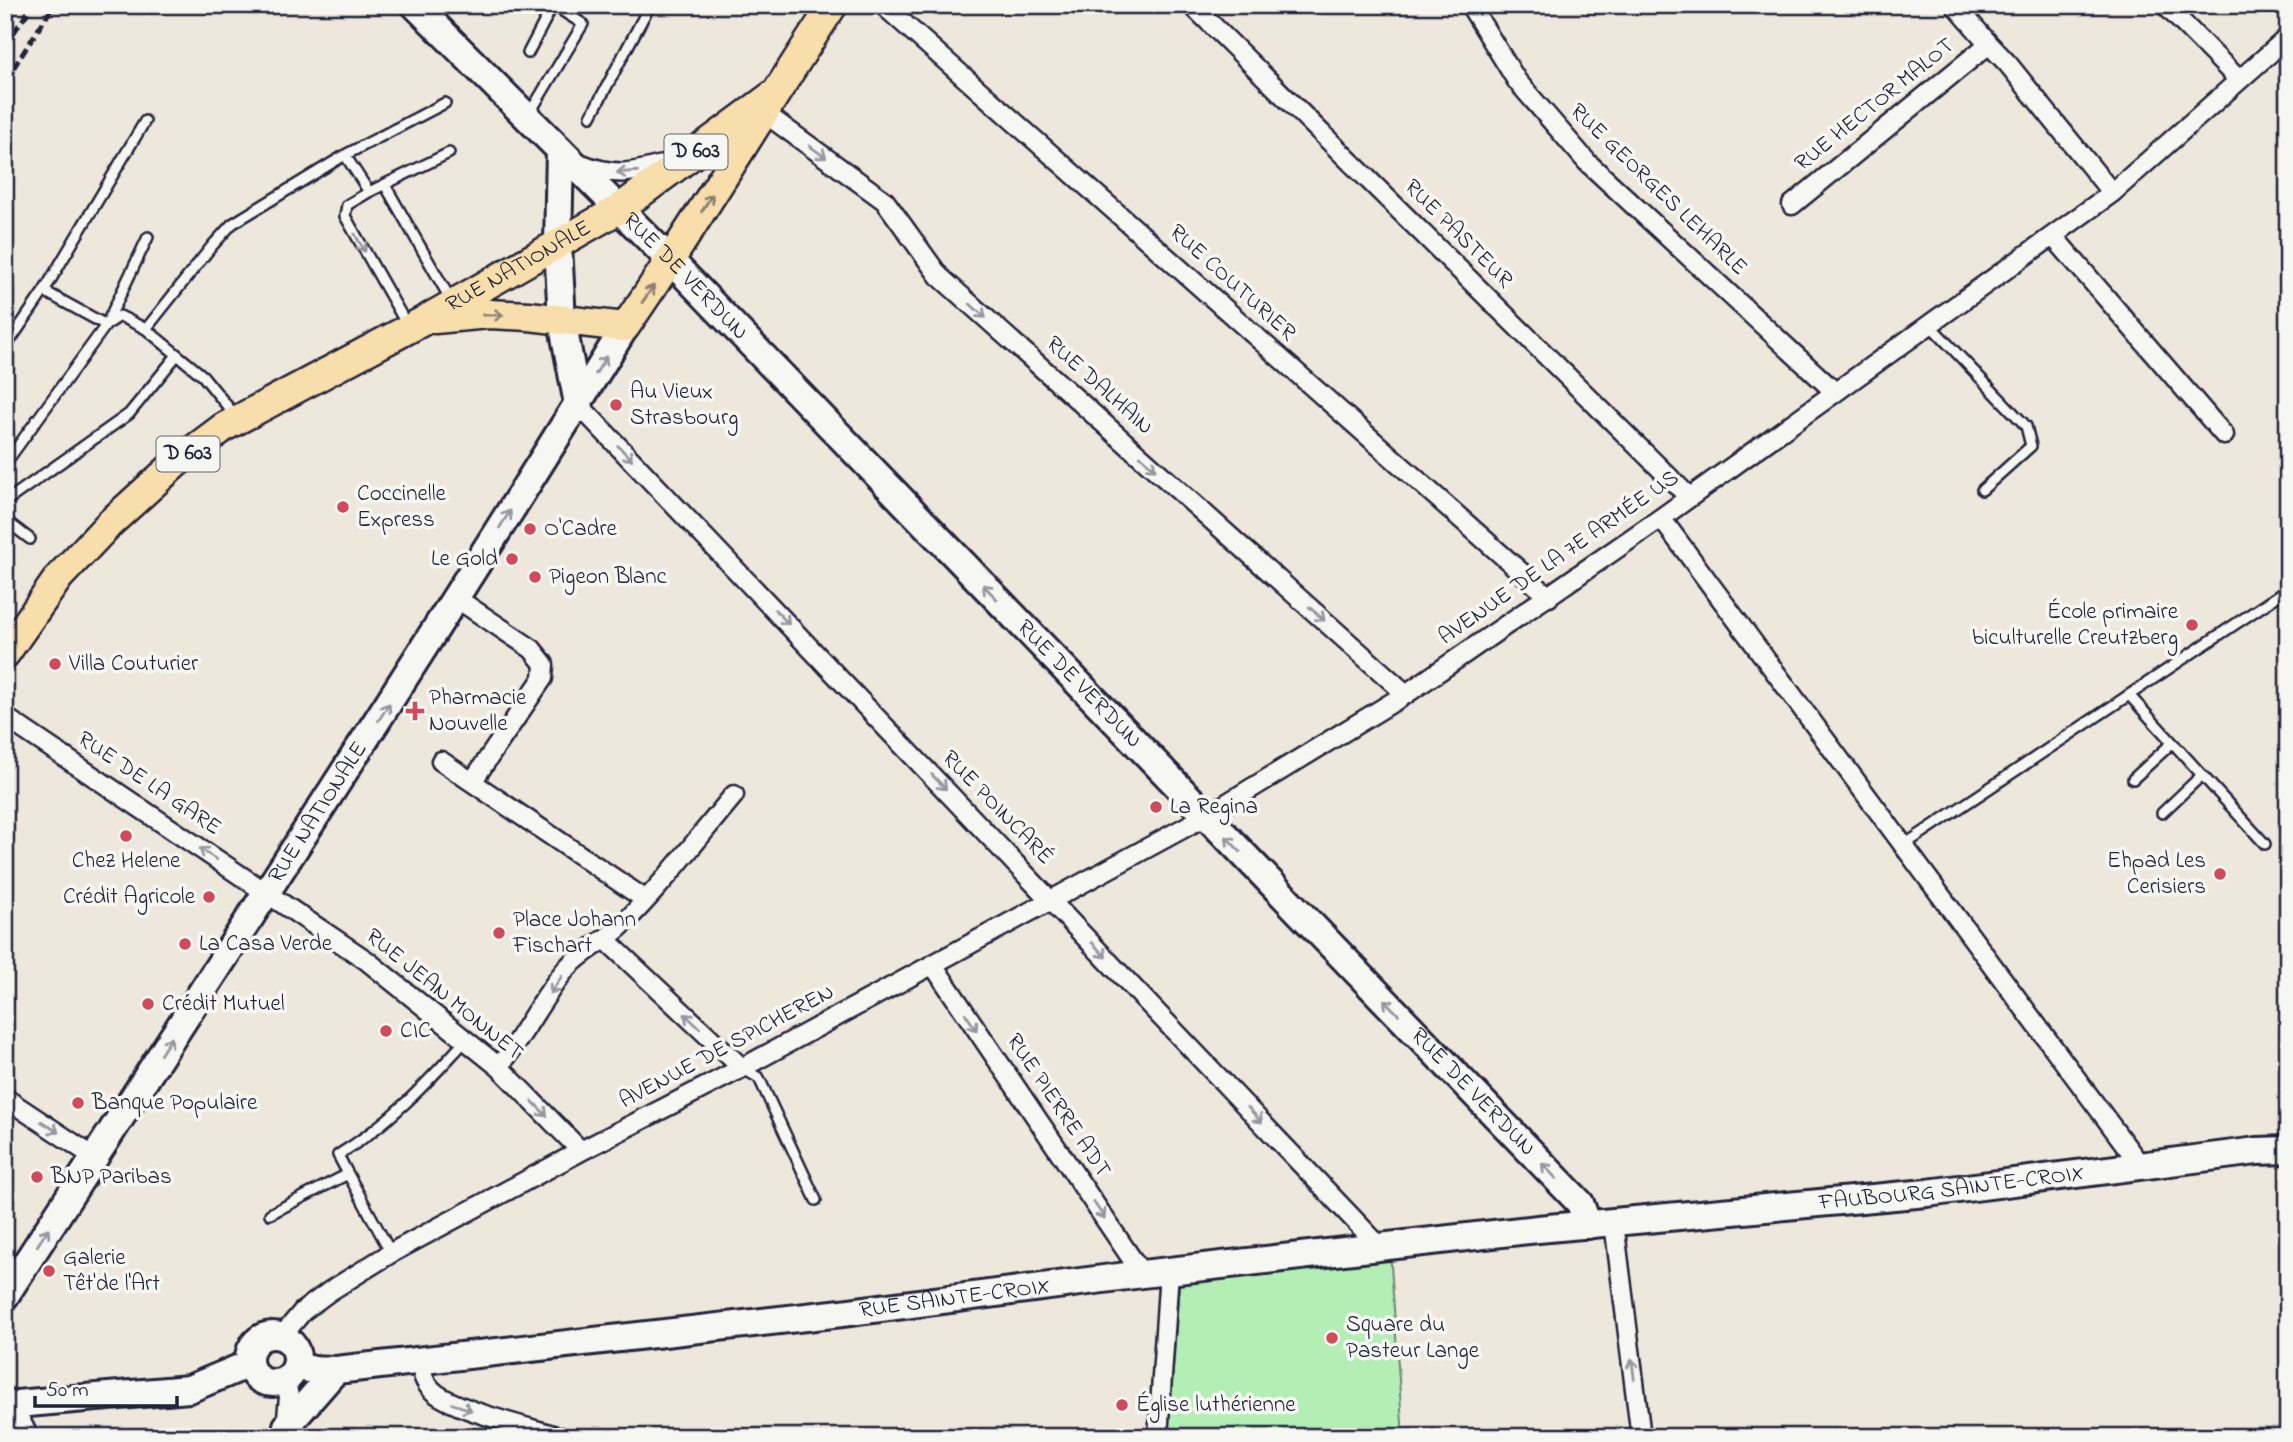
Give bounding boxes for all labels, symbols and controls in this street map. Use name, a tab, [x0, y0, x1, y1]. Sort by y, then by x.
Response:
street label: RUE HECTOR MALOT	[1788, 30, 1962, 180]
street label: RUE GEORGES LEHARLE	[1562, 96, 1754, 284]
road number: D 603	[664, 134, 728, 170]
one-way arrow	[808, 145, 827, 159]
one-way arrow	[616, 166, 639, 179]
street label: RUE PASTEUR	[1396, 172, 1520, 296]
one-way arrow	[700, 194, 714, 214]
street label: RUE DE VERDUN	[615, 205, 756, 348]
street label: RUE NATIONALE	[440, 212, 597, 321]
street label: RUE COUTURIER	[1161, 217, 1303, 349]
one-way arrow	[354, 232, 367, 253]
one-way arrow	[641, 285, 655, 304]
one-way arrow	[969, 302, 986, 319]
one-way arrow	[482, 308, 505, 322]
street label: RUE DALHAIN	[1038, 329, 1160, 443]
one-way arrow	[595, 356, 609, 376]
place label: Au Vieux Strasbourg	[630, 376, 738, 436]
marker: Au Vieux Strasbourg	[608, 397, 624, 413]
road number: D 603	[156, 436, 220, 472]
one-way arrow	[616, 444, 633, 461]
one-way arrow	[1139, 454, 1156, 471]
street label: AVENUE DE LA 7E ARMÉE US	[1432, 462, 1686, 654]
place label: Coccinelle Express	[357, 478, 447, 537]
marker: Coccinelle Express	[335, 499, 351, 515]
one-way arrow	[497, 510, 512, 529]
place label: O'Cadre	[544, 513, 618, 546]
marker: O'Cadre	[522, 521, 538, 537]
place label: Le Gold	[431, 543, 498, 576]
marker: Le Gold	[504, 551, 520, 567]
place label: Pigeon Blanc	[549, 561, 668, 595]
marker: Pigeon Blanc	[527, 569, 543, 585]
one-way arrow	[981, 584, 998, 601]
place label: École primaire biculturelle Creutzberg	[1972, 596, 2179, 656]
one-way arrow	[1308, 606, 1325, 623]
one-way arrow	[773, 609, 790, 626]
street label: RUE DE VERDUN	[1009, 612, 1149, 756]
marker: École primaire biculturelle Creutzberg	[2184, 617, 2200, 633]
place label: Villa Couturier	[68, 648, 199, 681]
marker: Villa Couturier	[47, 656, 63, 672]
place label: Pharmacie Nouvelle	[429, 682, 527, 741]
one-way arrow	[377, 703, 392, 722]
marker: Pharmacie Nouvelle	[407, 703, 423, 719]
street label: RUE DE LA GARE	[70, 724, 228, 844]
street label: RUE NATIONALE	[260, 735, 376, 890]
street label: RUE POINCARÉ	[934, 743, 1060, 873]
one-way arrow	[930, 773, 947, 790]
place label: La Regina	[1170, 791, 1258, 825]
marker: La Regina	[1148, 799, 1164, 815]
marker: Chez Helene	[118, 828, 134, 844]
one-way arrow	[1225, 835, 1242, 852]
place label: Chez Helene	[72, 845, 181, 878]
place label: Ehpad Les Cerisiers	[2107, 845, 2206, 904]
one-way arrow	[199, 847, 218, 861]
marker: Ehpad Les Cerisiers	[2212, 866, 2228, 882]
place label: Crédit Agricole	[63, 881, 196, 915]
marker: Crédit Agricole	[201, 889, 217, 905]
place label: Place Johann Fischart	[512, 904, 636, 963]
street label: RUE JEAN MONNET	[358, 921, 530, 1069]
marker: Place Johann Fischart	[491, 925, 507, 941]
place label: La Casa Verde	[199, 928, 333, 961]
marker: La Casa Verde	[177, 936, 193, 952]
one-way arrow	[1090, 941, 1107, 958]
one-way arrow	[549, 975, 563, 994]
street label: AVENUE DE SPICHEREN	[614, 976, 840, 1118]
place label: Crédit Mutuel	[162, 988, 285, 1021]
marker: Crédit Mutuel	[140, 996, 156, 1012]
one-way arrow	[1383, 999, 1400, 1016]
one-way arrow	[964, 1012, 978, 1031]
one-way arrow	[684, 1013, 702, 1030]
place label: CIC	[400, 1015, 431, 1048]
street label: RUE DE VERDUN	[1403, 1020, 1543, 1164]
marker: CIC	[378, 1023, 394, 1039]
street label: RUE PIERRE ADT	[997, 1027, 1119, 1185]
one-way arrow	[159, 1036, 173, 1056]
place label: Banque Populaire	[91, 1087, 258, 1120]
marker: Banque Populaire	[70, 1095, 86, 1111]
one-way arrow	[531, 1100, 548, 1117]
one-way arrow	[1246, 1106, 1263, 1123]
one-way arrow	[40, 1120, 59, 1134]
street label: FAUBOURG SAINTE-CROIX	[1816, 1157, 2086, 1220]
place label: BNP Paribas	[50, 1161, 172, 1194]
one-way arrow	[1541, 1163, 1558, 1180]
marker: BNP Paribas	[29, 1169, 45, 1185]
one-way arrow	[1092, 1200, 1106, 1219]
one-way arrow	[35, 1228, 50, 1247]
place label: Galerie Têt'de l'Art	[63, 1242, 160, 1301]
marker: Galerie Têt'de l'Art	[41, 1263, 57, 1279]
street label: RUE SAINTE-CROIX	[857, 1270, 1052, 1327]
place label: Square du Pasteur Lange	[1346, 1309, 1480, 1369]
marker: Square du Pasteur Lange	[1324, 1330, 1340, 1346]
one-way arrow	[1626, 1358, 1639, 1381]
scale bar	[35, 1365, 177, 1409]
text: 50 m	[46, 1376, 89, 1406]
place label: Église luthérienne	[1136, 1389, 1296, 1423]
marker: Église luthérienne	[1114, 1397, 1130, 1413]
one-way arrow	[451, 1401, 473, 1414]

